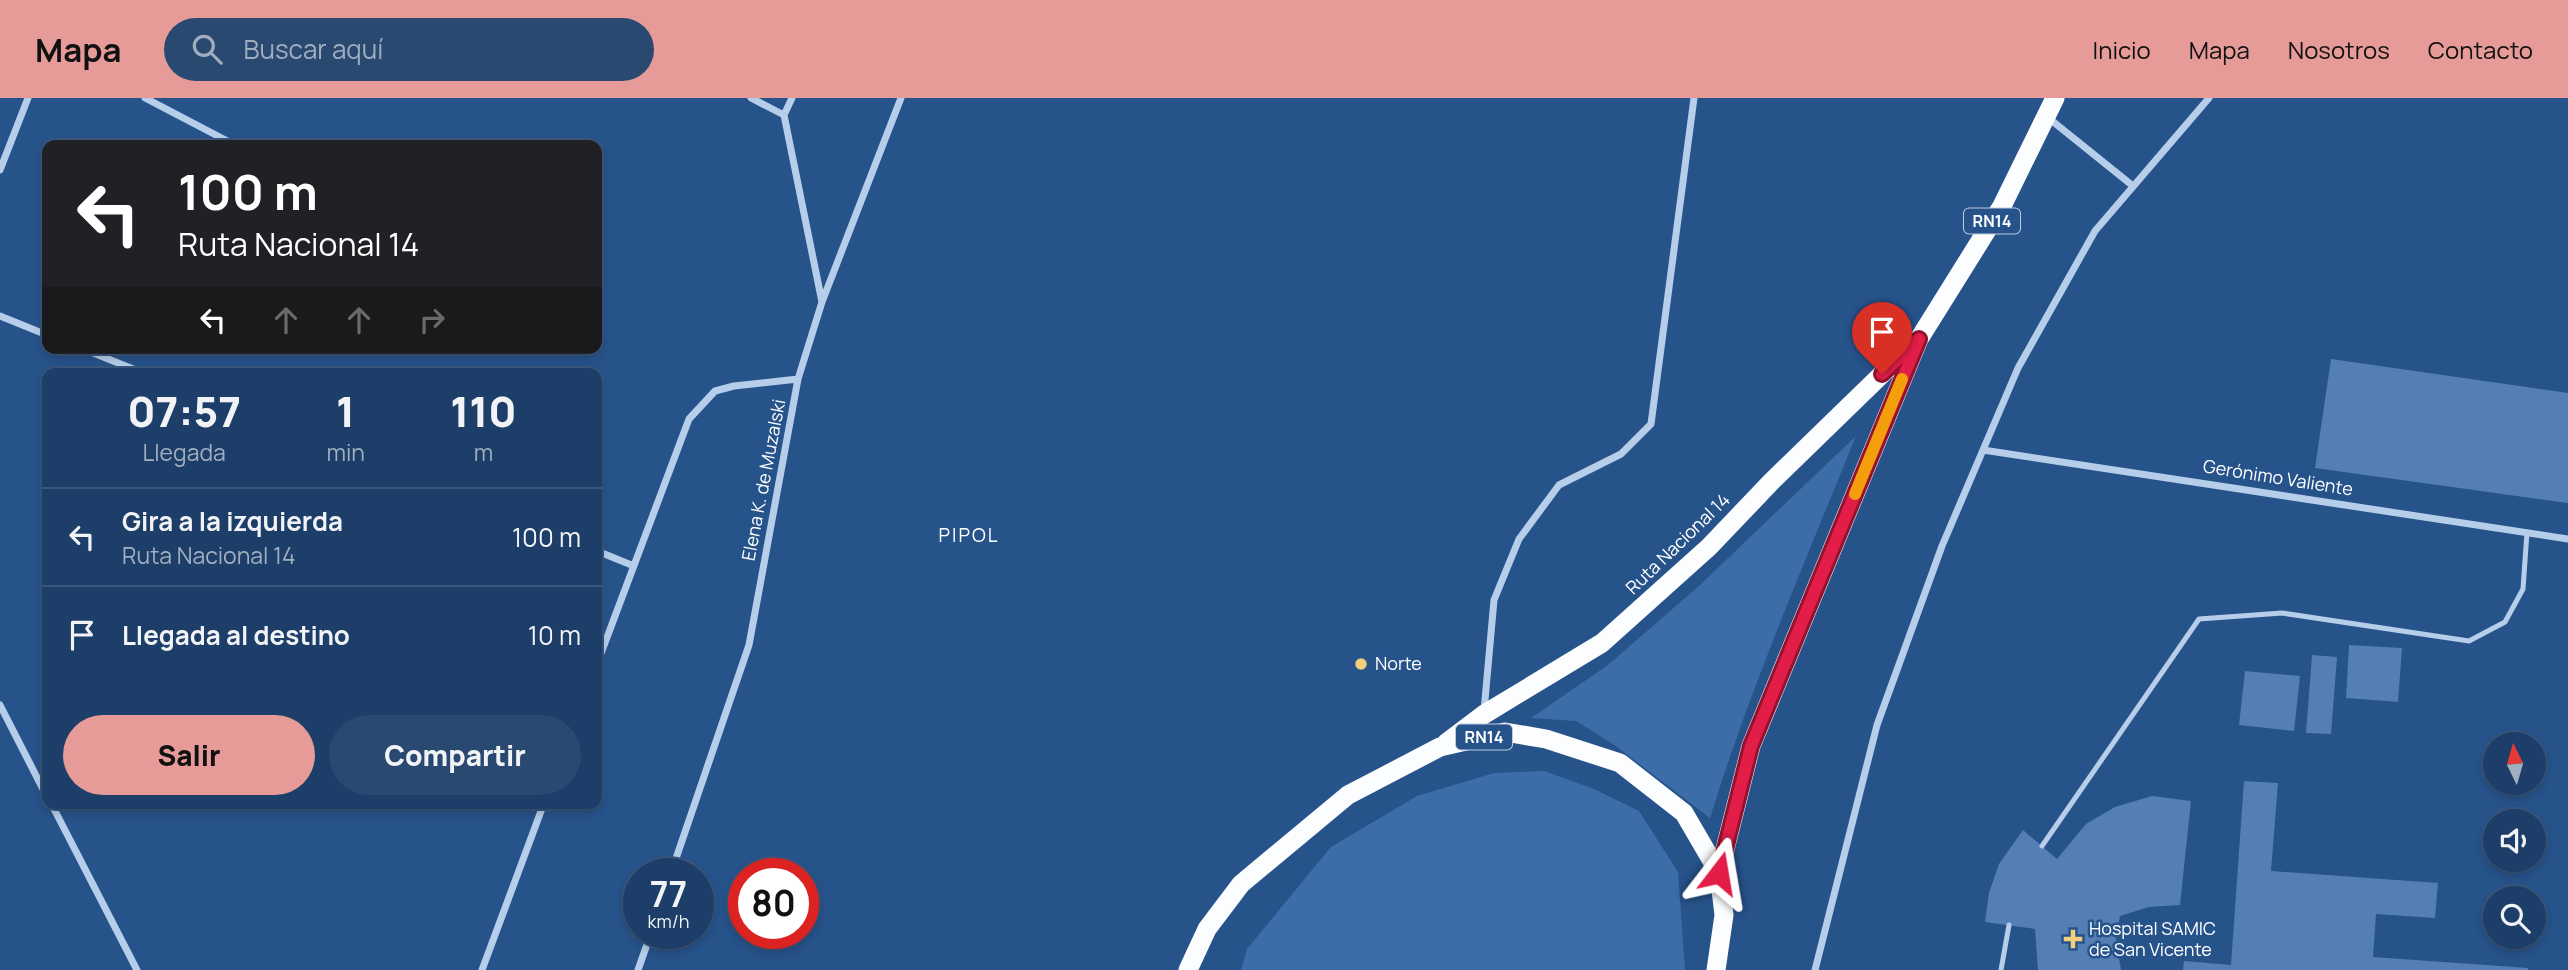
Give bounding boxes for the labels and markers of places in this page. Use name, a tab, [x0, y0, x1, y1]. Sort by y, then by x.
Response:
pin	[1852, 302, 1912, 374]
place label: Norte	[1375, 651, 1422, 675]
marker: Norte	[1353, 656, 1369, 672]
place label: Hospital SAMIC de San Vicente	[2089, 916, 2216, 961]
marker: Hospital SAMIC de San Vicente	[2063, 929, 2083, 949]

